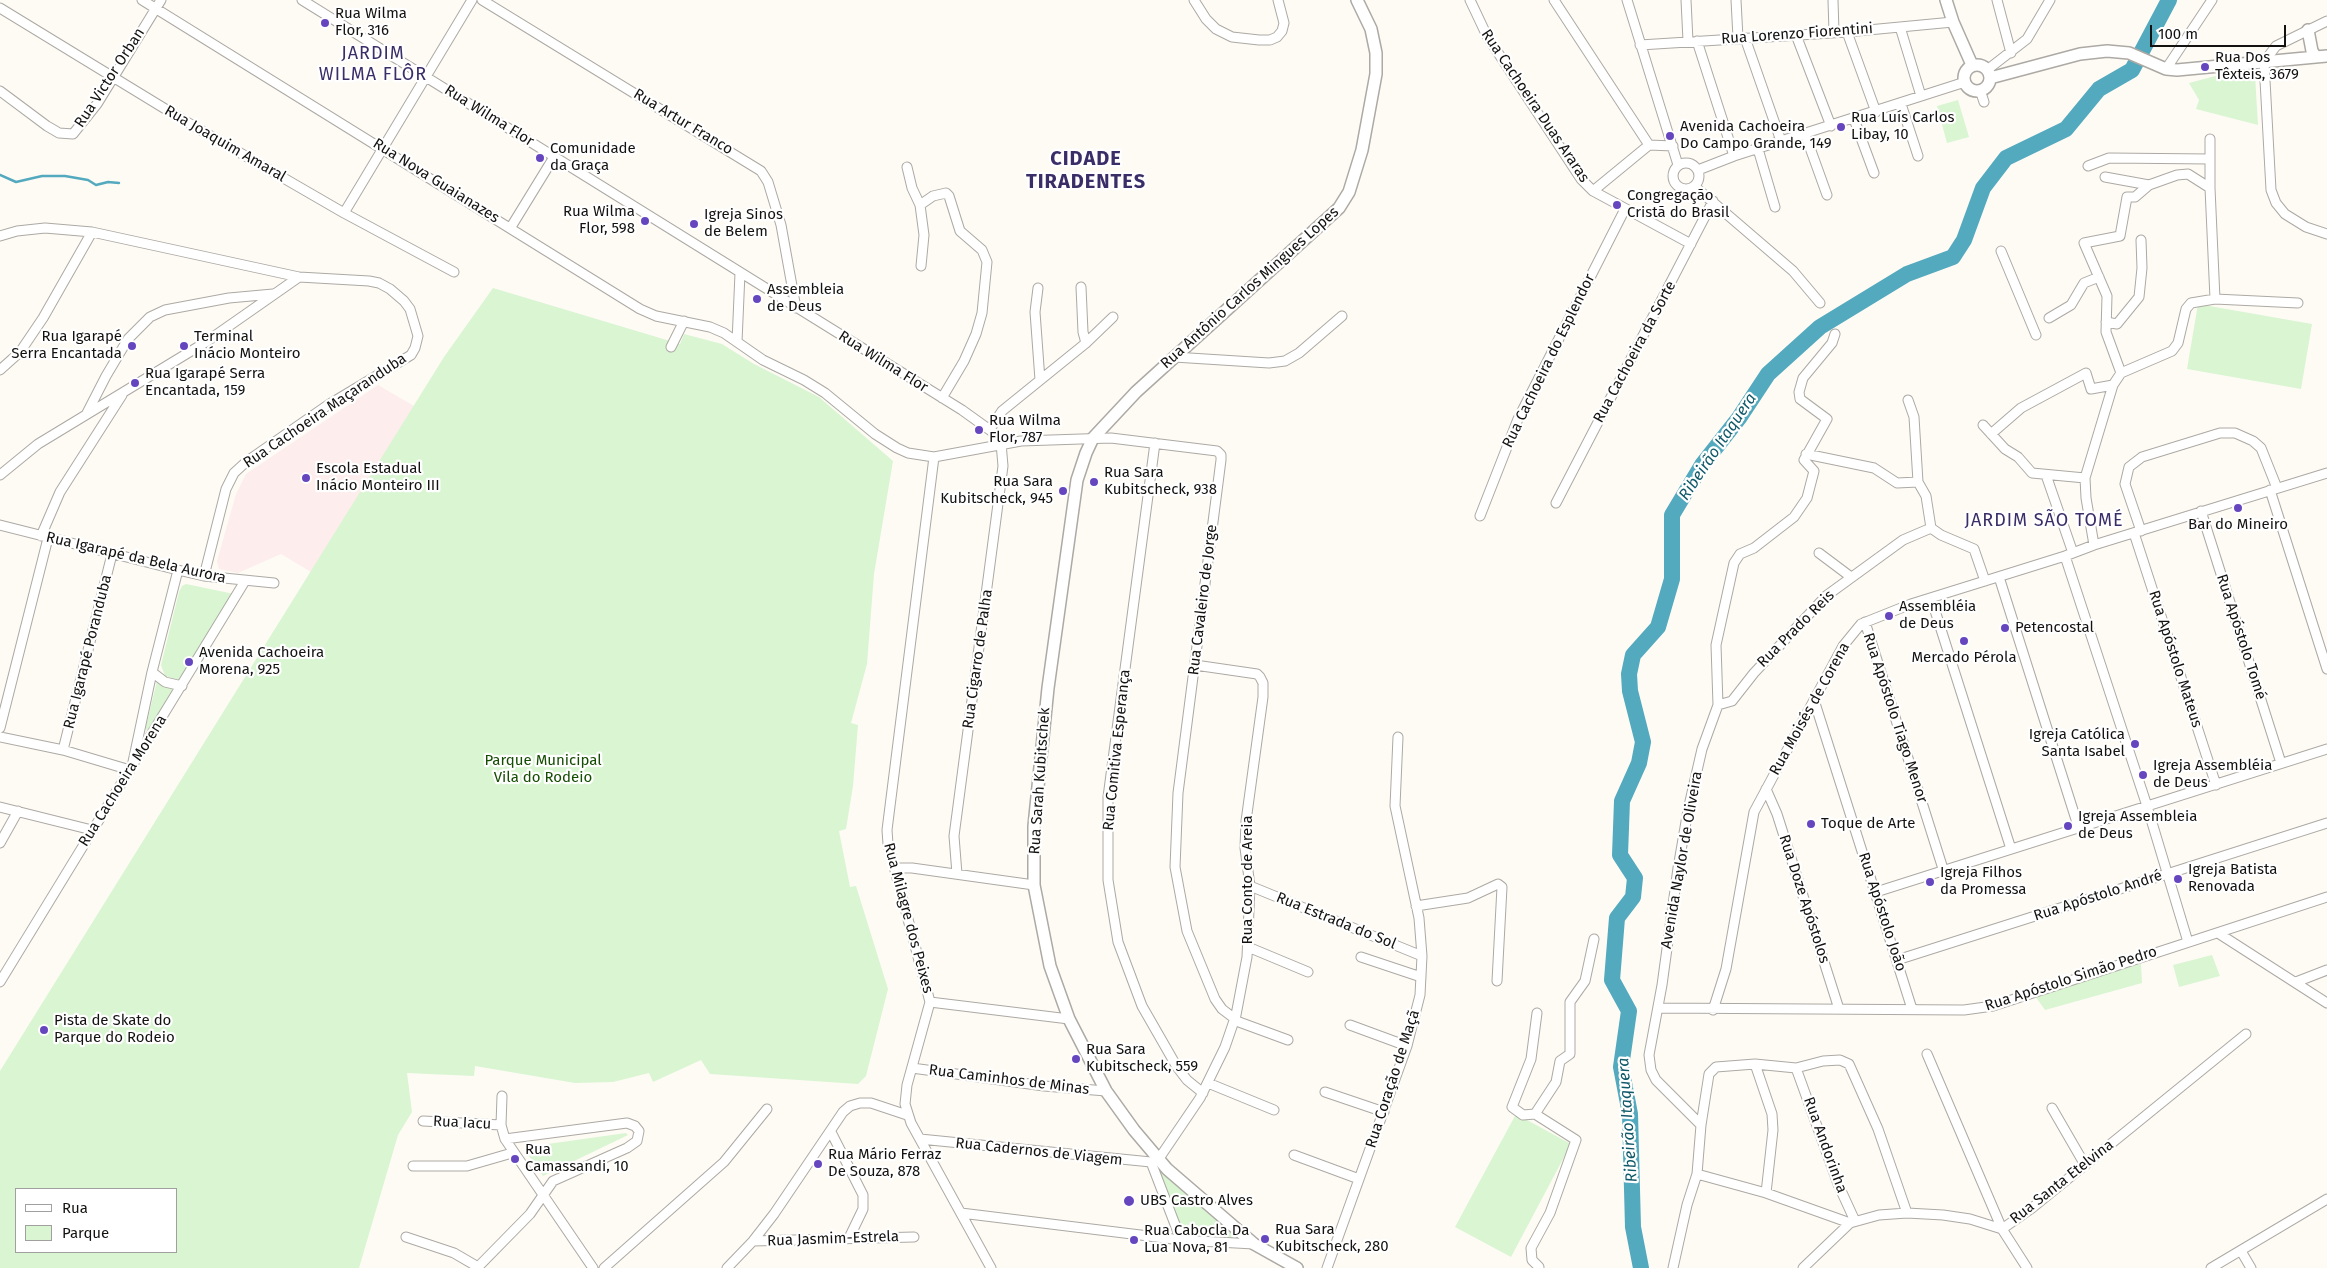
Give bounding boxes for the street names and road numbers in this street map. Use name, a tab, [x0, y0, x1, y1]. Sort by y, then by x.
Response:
street label: Rua Lorenzo Fiorentini	[1721, 20, 1873, 48]
street label: Rua Victor Orban	[71, 25, 149, 131]
street label: Rua Cachoeira Duas Araras	[1477, 26, 1593, 186]
street label: Rua Wilma Flor	[441, 81, 537, 151]
street label: Rua Artur Franco	[630, 85, 736, 159]
street label: Rua Joaquim Amaral	[161, 102, 289, 186]
street label: Rua Nova Guaianazes	[370, 135, 502, 227]
street label: Rua Antônio Carlos Mingues Lopes	[1157, 203, 1343, 373]
street label: Rua Cachoeira do Esplendor	[1499, 271, 1599, 451]
street label: Rua Cachoeira da Sorte	[1590, 278, 1680, 426]
street label: Rua Wilma Flor	[835, 327, 931, 397]
street label: Rua Cachoeira Maçaranduba	[240, 350, 410, 472]
street label: Rua Cavaleiro de Jorge	[1185, 524, 1221, 676]
street label: Rua Igarapé da Bela Aurora	[44, 529, 228, 587]
street label: Rua Apóstolo Tomé	[2212, 572, 2270, 702]
street label: Rua Igarapé Poranduba	[60, 573, 116, 731]
street label: Rua Prado Reis	[1754, 587, 1838, 671]
street label: Rua Cigarro de Palha	[959, 588, 997, 730]
street label: Rua Apóstolo Mateus	[2144, 588, 2206, 730]
street label: Rua Apóstolo Tiago Menor	[1859, 631, 1931, 805]
street label: Rua Moisés de Corena	[1766, 639, 1854, 779]
street label: Rua Comitiva Esperança	[1100, 668, 1134, 832]
street label: Rua Sarah Kubitschek	[1026, 707, 1054, 855]
street label: Rua Cachoeira Morena	[75, 712, 171, 850]
street label: Avenida Naylor de Oliveira	[1658, 770, 1706, 950]
street label: Rua Conto de Areia	[1239, 815, 1257, 945]
street label: Rua Doze Apóstolos	[1775, 832, 1833, 966]
street label: Rua Milagre dos Peixes	[879, 841, 937, 995]
street label: Rua Apóstolo João	[1854, 850, 1910, 974]
street label: Rua Apóstolo André	[2031, 867, 2165, 925]
street label: Rua Estrada do Sol	[1273, 889, 1399, 953]
street label: Rua Apóstolo Simão Pedro	[1983, 943, 2159, 1015]
street label: Rua Coração de Maçã	[1362, 1008, 1424, 1150]
street label: Rua Caminhos de Minas	[928, 1061, 1090, 1099]
street label: Rua Andorinha	[1799, 1095, 1851, 1195]
street label: Rua Iacu	[432, 1112, 492, 1134]
street label: Rua Cadernos de Viagem	[954, 1134, 1124, 1170]
street label: Rua Santa Etelvina	[2007, 1136, 2117, 1228]
street label: Rua Jasmim-Estrela	[767, 1228, 899, 1250]

